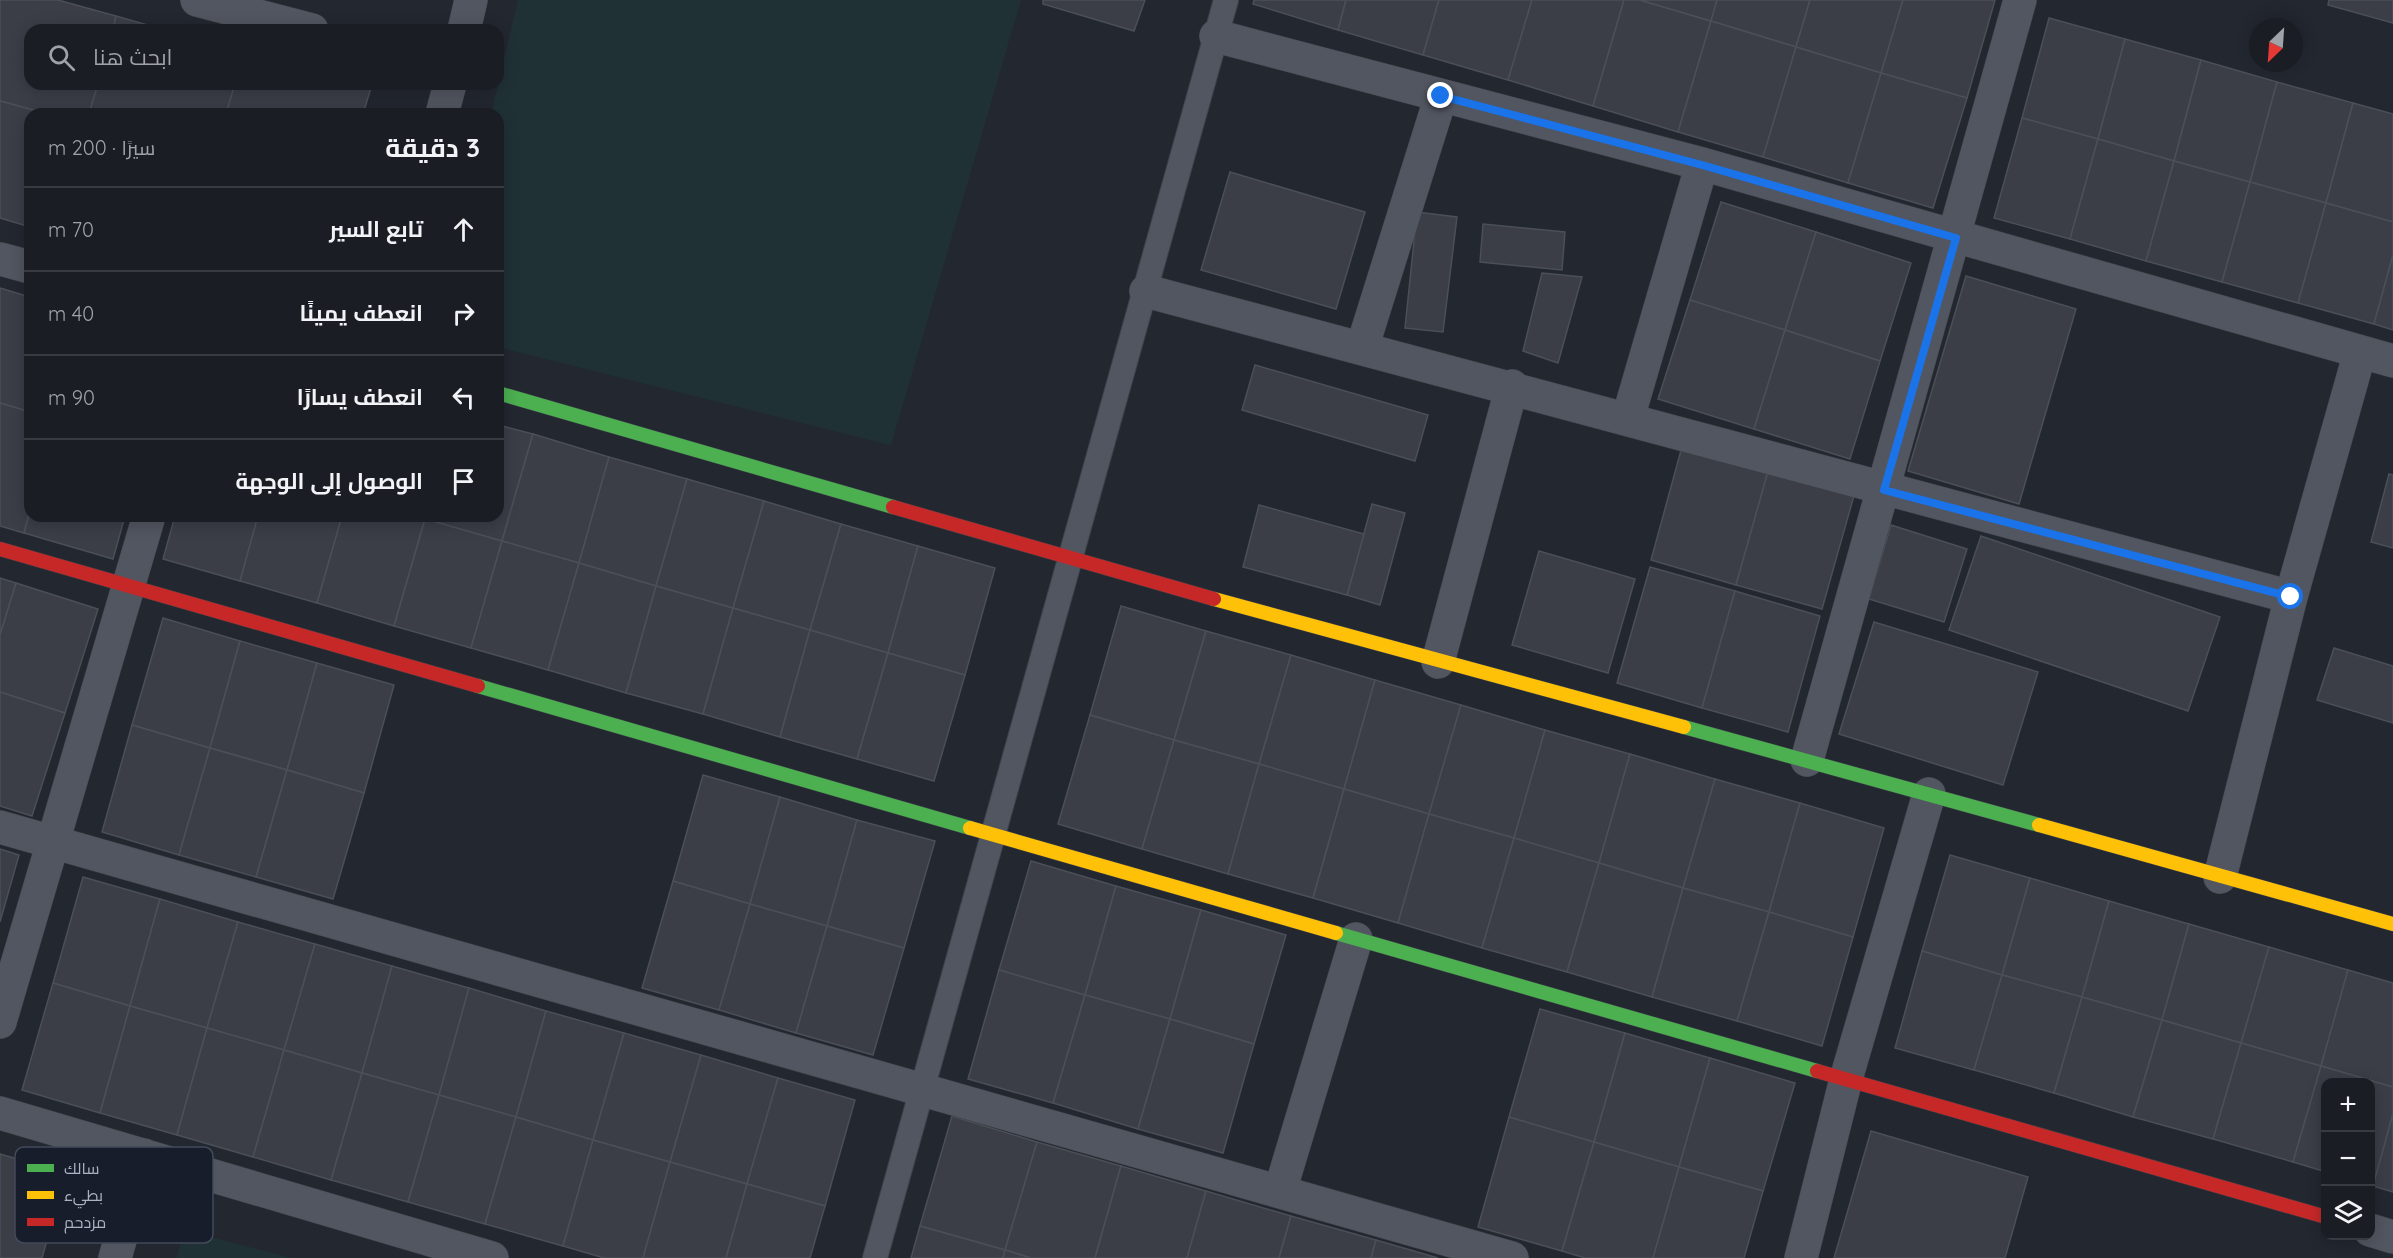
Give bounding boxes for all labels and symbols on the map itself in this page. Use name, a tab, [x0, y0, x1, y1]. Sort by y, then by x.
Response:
north arrow	[2249, 18, 2303, 72]
route end	[1427, 82, 1453, 108]
route start	[2277, 583, 2303, 609]
legend	[15, 1147, 213, 1243]
text: سالك	[64, 1158, 99, 1178]
text: بطيء	[64, 1185, 103, 1209]
text: مزدحم	[64, 1212, 106, 1234]

